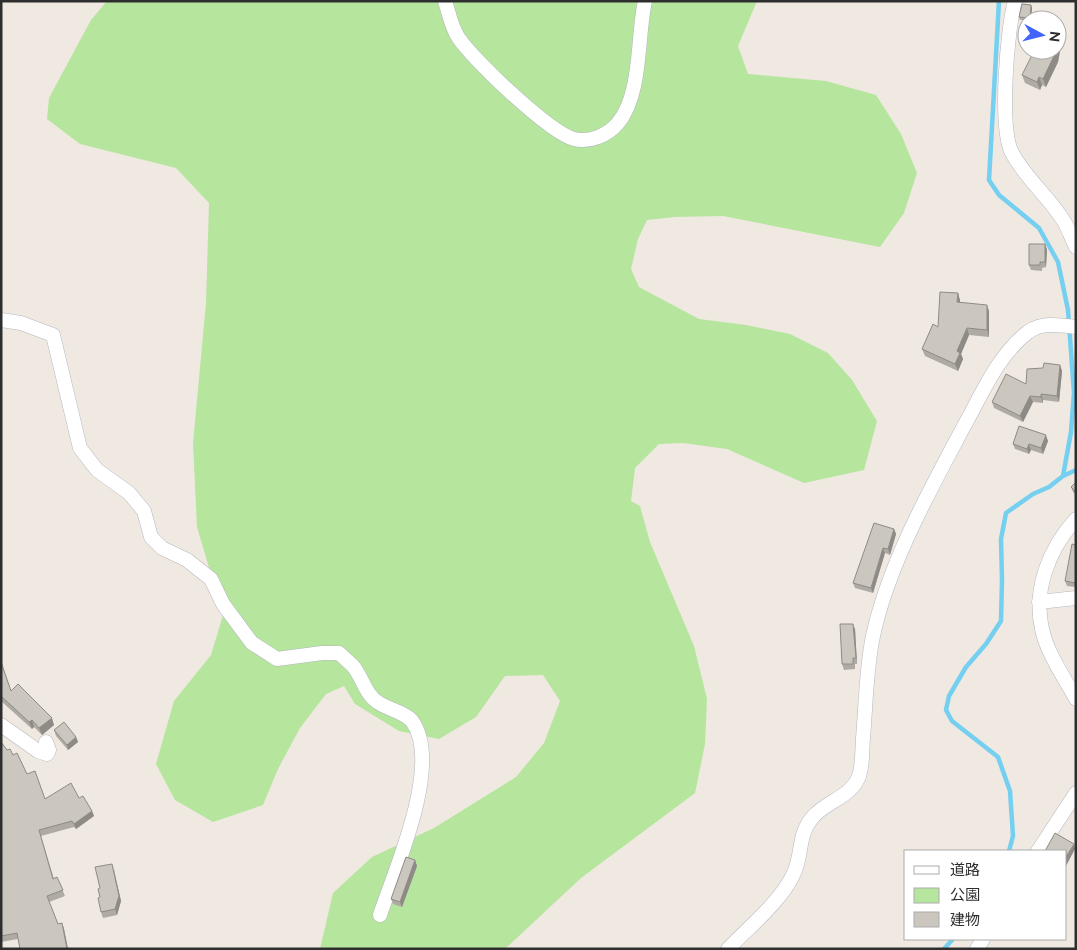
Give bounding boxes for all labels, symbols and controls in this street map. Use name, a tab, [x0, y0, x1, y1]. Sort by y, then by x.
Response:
north arrow	[1017, 10, 1067, 60]
text: N	[1046, 30, 1063, 43]
legend	[904, 850, 1067, 940]
text: 道路	[950, 861, 980, 879]
text: 公園	[950, 886, 980, 904]
text: 建物	[950, 911, 980, 929]

